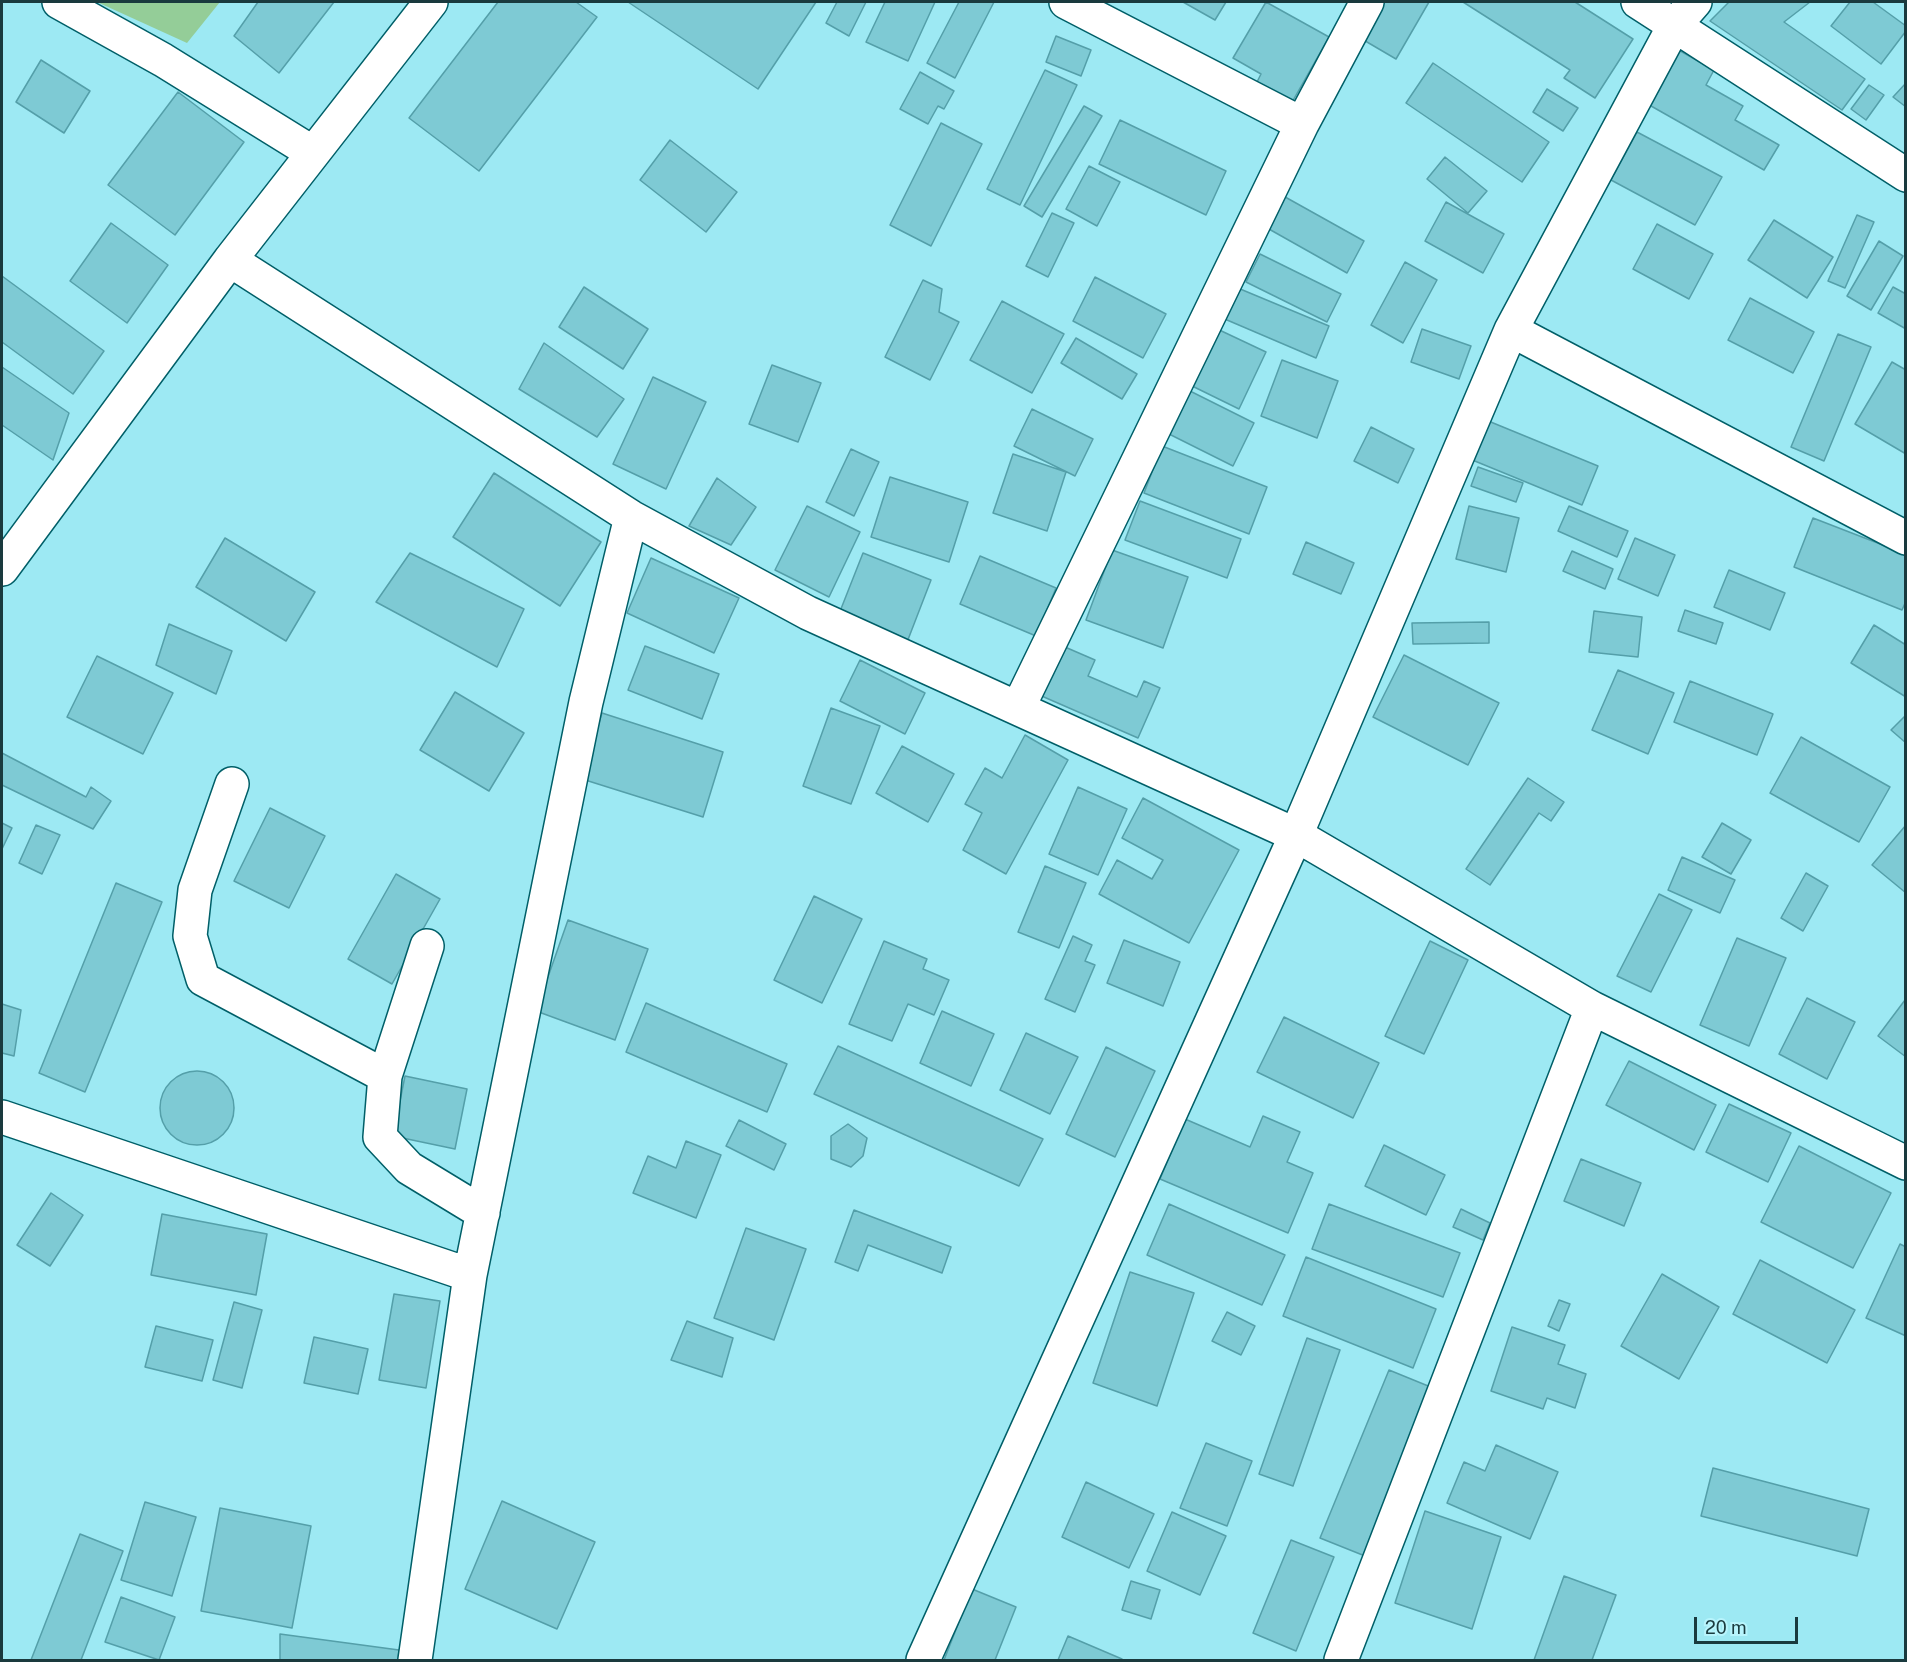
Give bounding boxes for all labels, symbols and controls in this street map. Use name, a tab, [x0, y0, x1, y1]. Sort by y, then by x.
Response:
scale bar	[1697, 1605, 1800, 1643]
text: 20 m	[1705, 1617, 1747, 1638]

